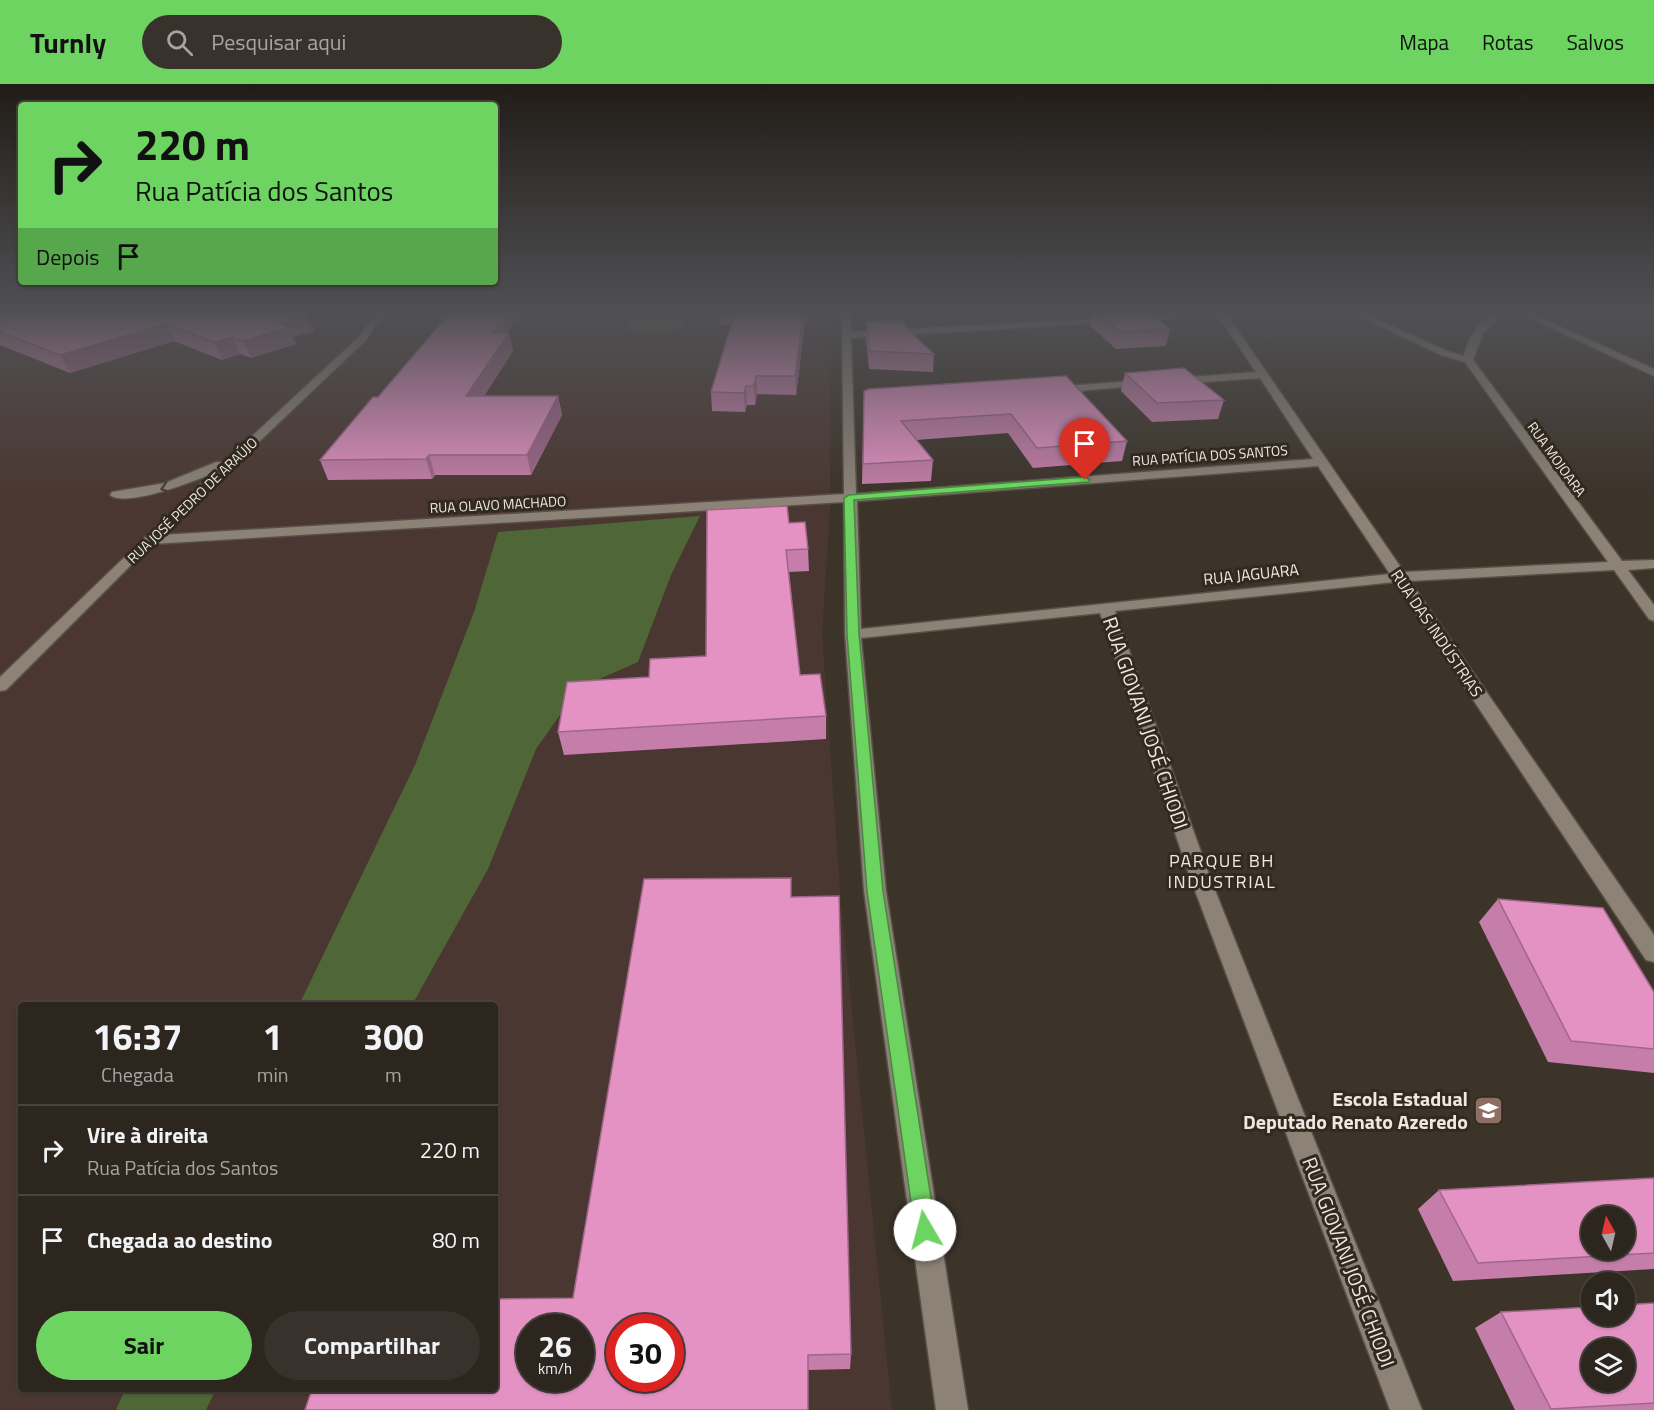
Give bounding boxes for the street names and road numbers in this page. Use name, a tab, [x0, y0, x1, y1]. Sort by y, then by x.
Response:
street label: RUA MOJOARA	[1523, 417, 1592, 501]
street label: RUA JOSÉ PEDRO DE ARAÚJO	[122, 432, 262, 568]
street label: RUA PATÍCIA DOS SANTOS	[1131, 439, 1289, 471]
street label: RUA OLAVO MACHADO	[429, 490, 567, 518]
street label: RUA JAGUARA	[1202, 557, 1300, 591]
street label: RUA DAS INDÚSTRIAS	[1385, 564, 1489, 702]
street label: RUA GIOVANI JOSÉ CHIODI	[1095, 613, 1197, 833]
street label: RUA GIOVANI JOSÉ CHIODI	[1295, 1152, 1403, 1372]

